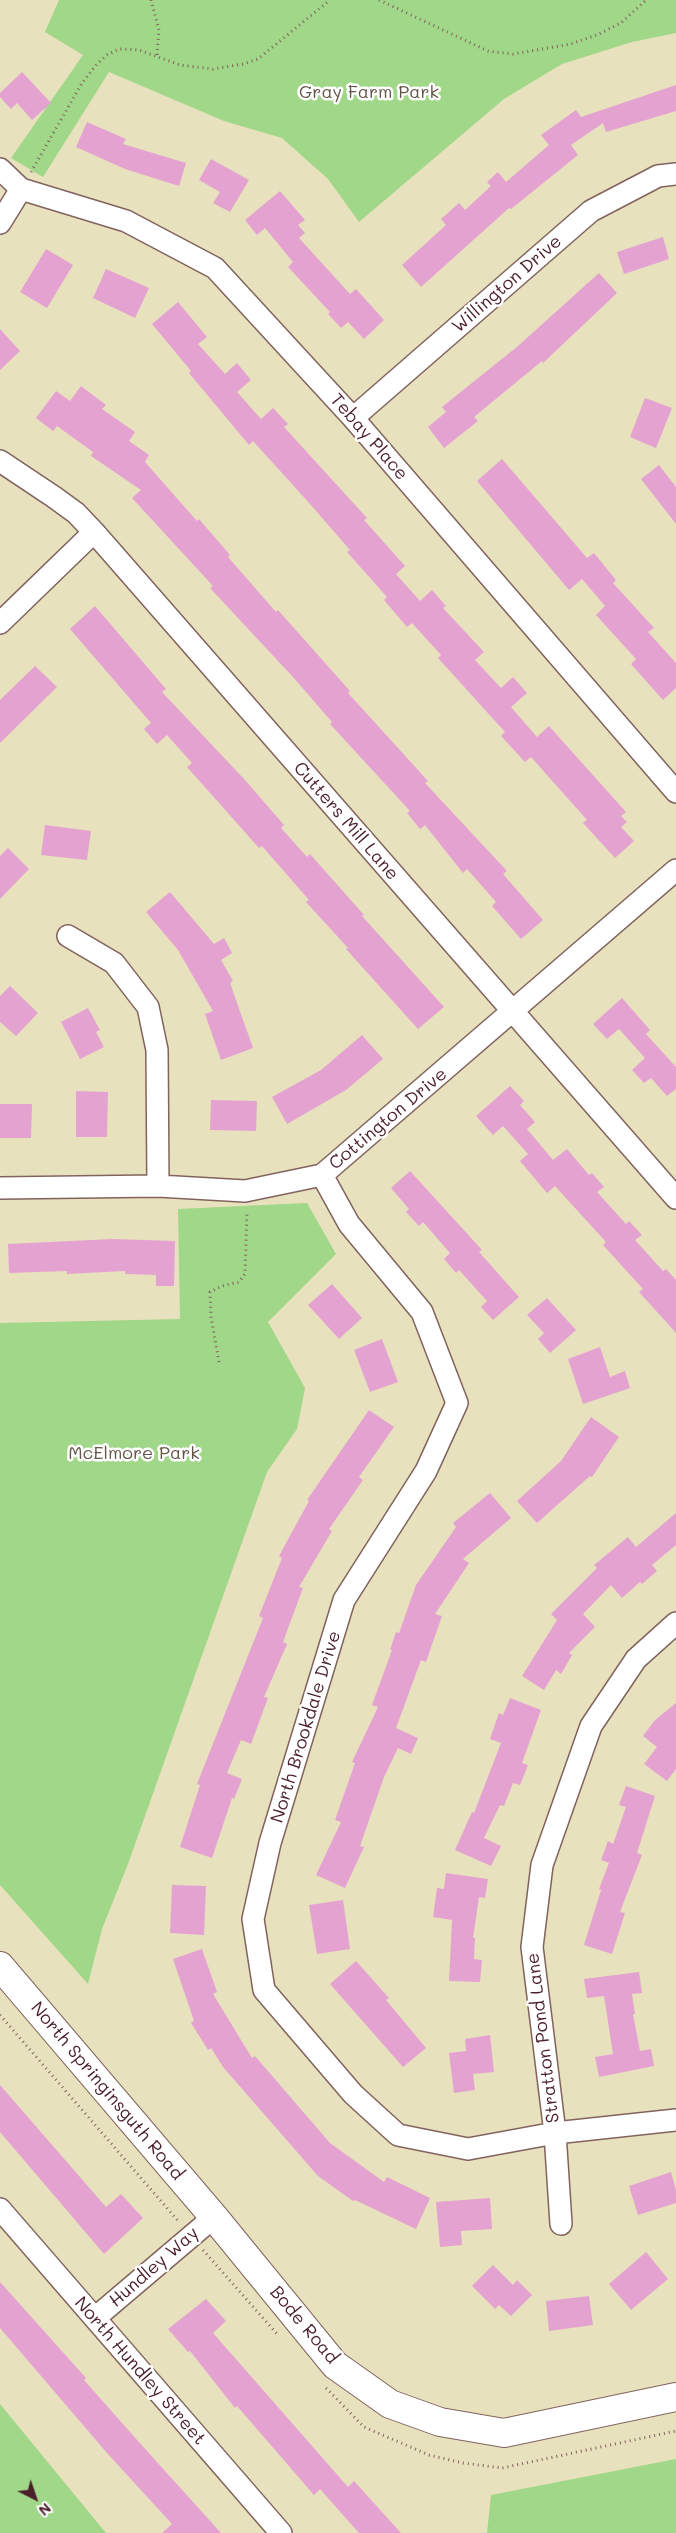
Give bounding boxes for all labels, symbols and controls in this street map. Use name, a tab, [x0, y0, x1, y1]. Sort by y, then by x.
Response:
park label: Gray Farm Park	[299, 81, 439, 103]
street label: Willington Drive	[448, 231, 566, 337]
street label: Tebay Place	[326, 389, 412, 485]
street label: Cutters Mill Lane	[289, 757, 403, 885]
street label: Cottington Drive	[325, 1063, 451, 1175]
park label: McElmore Park	[68, 1442, 200, 1464]
street label: North Brookdale Drive	[266, 1628, 346, 1826]
street label: Stratton Pond Lane	[522, 1952, 564, 2124]
street label: North Springinsguth Road	[26, 1997, 188, 2185]
street label: Hundley Way	[105, 2222, 203, 2312]
street label: Bode Road	[265, 2282, 343, 2368]
street label: North Hundley Street	[70, 2293, 210, 2449]
north arrow	[10, 2473, 60, 2523]
text: N	[35, 2499, 55, 2520]

